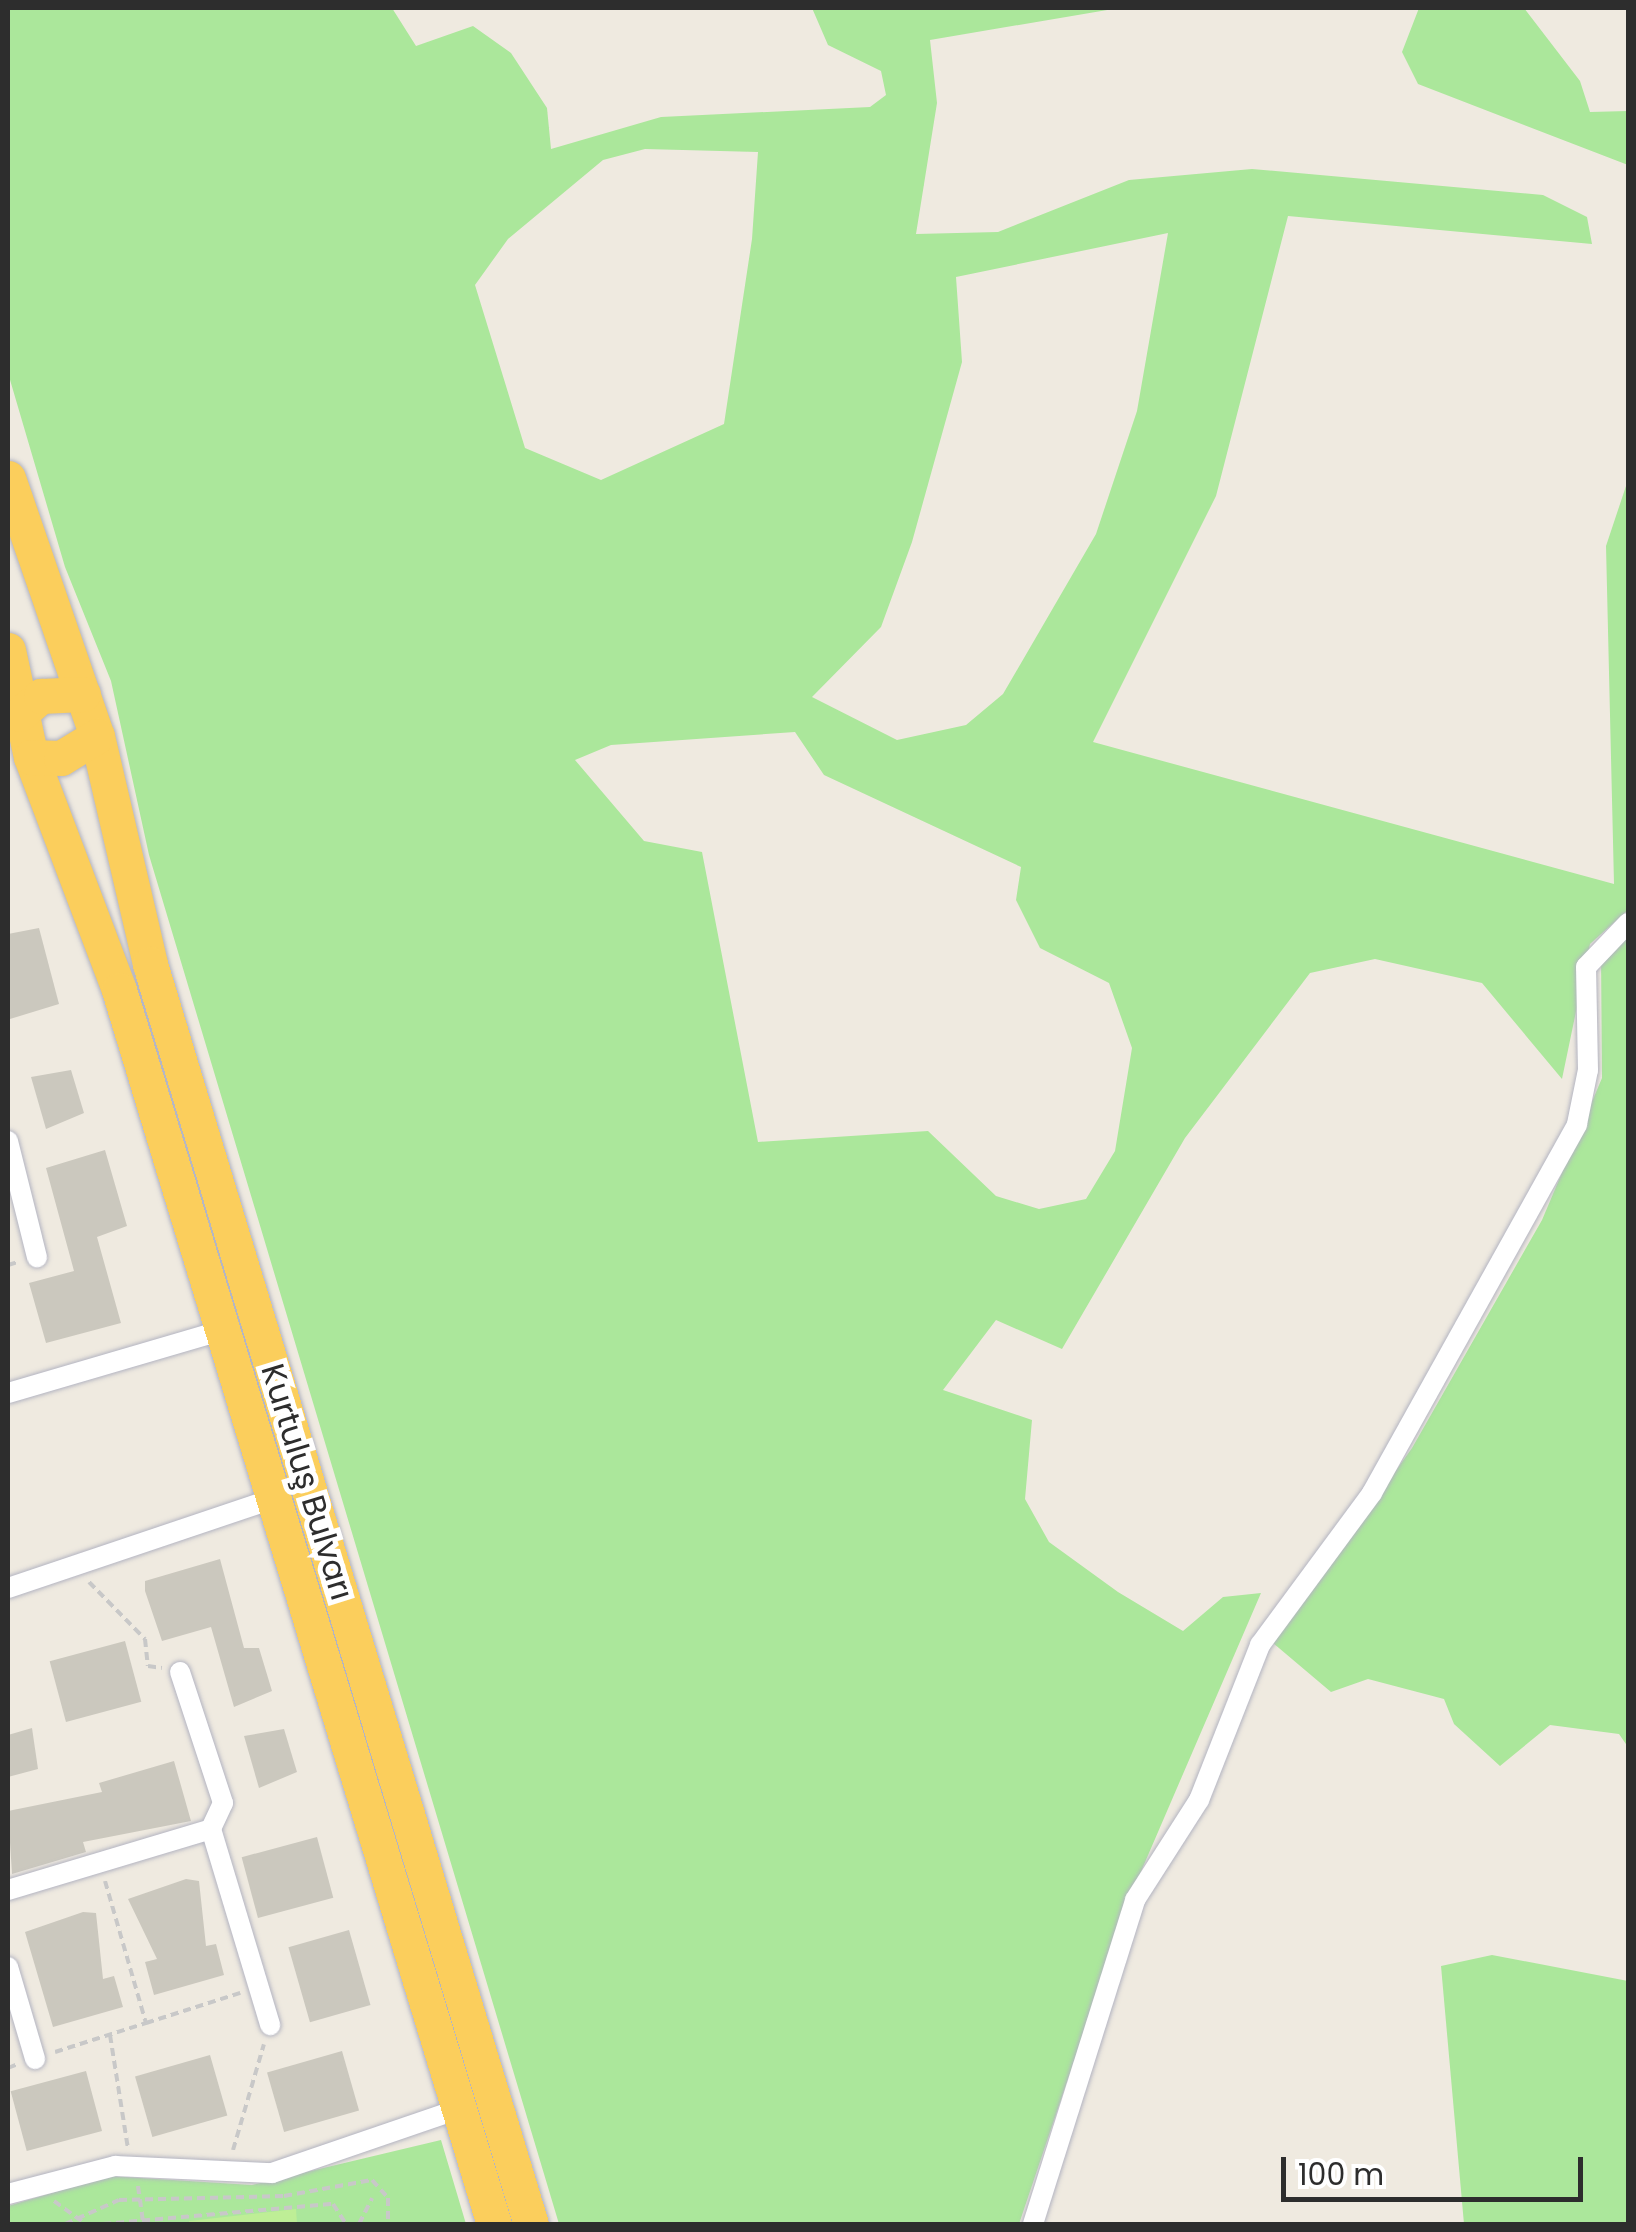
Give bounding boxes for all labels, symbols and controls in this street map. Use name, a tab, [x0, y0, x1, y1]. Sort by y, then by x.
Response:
street label: Kurtuluş Bulvarı	[253, 1359, 361, 1605]
scale bar	[1286, 2137, 1588, 2199]
text: 100 m	[1298, 2153, 1384, 2196]

